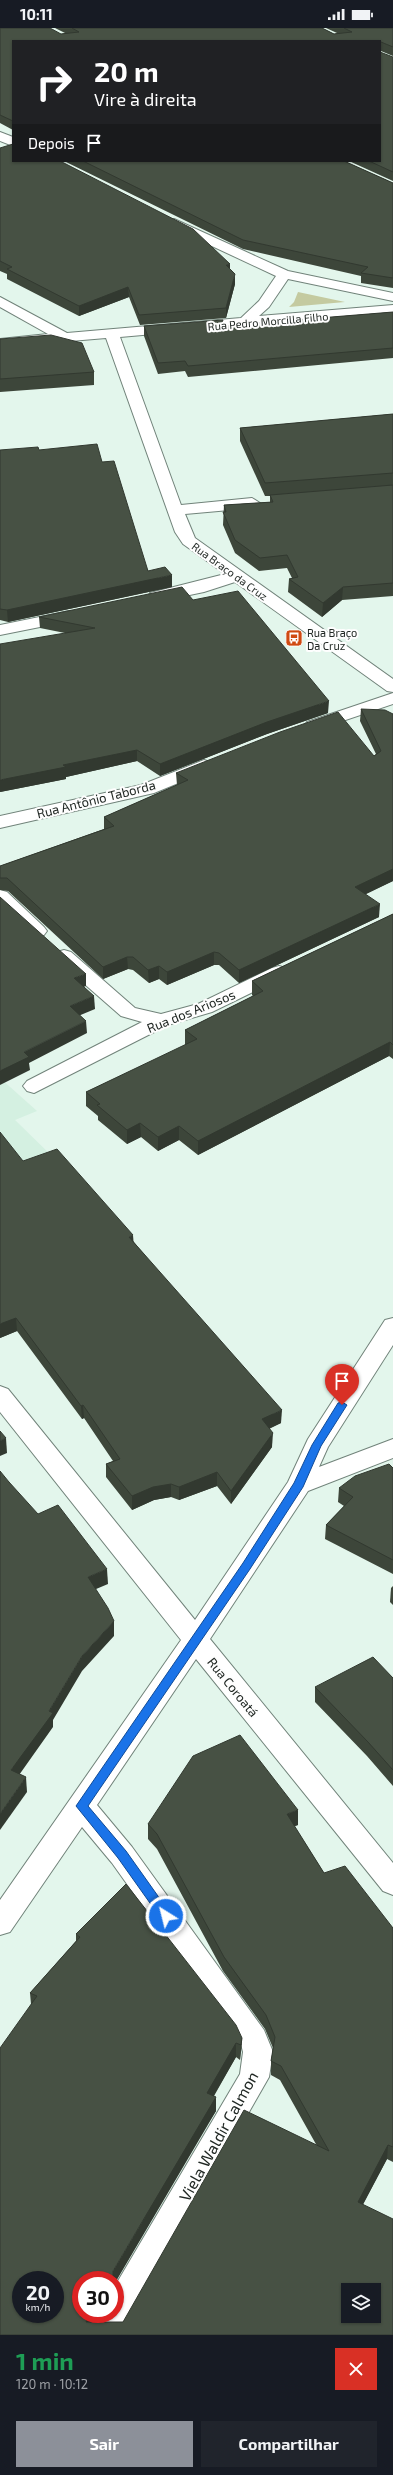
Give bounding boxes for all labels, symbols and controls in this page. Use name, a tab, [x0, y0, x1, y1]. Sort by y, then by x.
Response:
text: 10:11	[20, 5, 53, 23]
text: 20 m	[94, 54, 159, 88]
icon: right	[28, 56, 80, 108]
text: Vire à direita	[94, 88, 197, 110]
icon: arrive	[83, 132, 105, 154]
text: Depois	[28, 134, 75, 152]
street label: Rua Pedro Morcilla Filho	[207, 309, 329, 333]
street label: Rua Braço da Cruz	[189, 539, 271, 604]
place label: Rua Braço Da Cruz	[307, 626, 357, 652]
bus stop icon: Rua Braço Da Cruz	[284, 628, 304, 648]
street label: Rua Antônio Taborda	[35, 776, 157, 822]
street label: Rua dos Ariosos	[144, 986, 238, 1036]
pin	[325, 1364, 359, 1405]
icon: arrive	[331, 1370, 353, 1392]
street label: Rua Coroatá	[204, 1654, 262, 1720]
position arrow	[145, 1895, 187, 1937]
street label: Viela Waldir Calmon	[174, 2068, 262, 2204]
speed limit sign: 30	[72, 2271, 124, 2323]
text: 20	[26, 2280, 50, 2304]
map controls	[341, 2283, 381, 2323]
button: layers	[341, 2283, 381, 2323]
text: km/h	[26, 2301, 50, 2313]
text: 1 min	[16, 2346, 74, 2375]
button: close	[335, 2348, 377, 2390]
text: 120 m · 10:12	[16, 2376, 88, 2392]
button: Sair	[16, 2421, 193, 2467]
button: Compartilhar	[201, 2421, 377, 2467]

